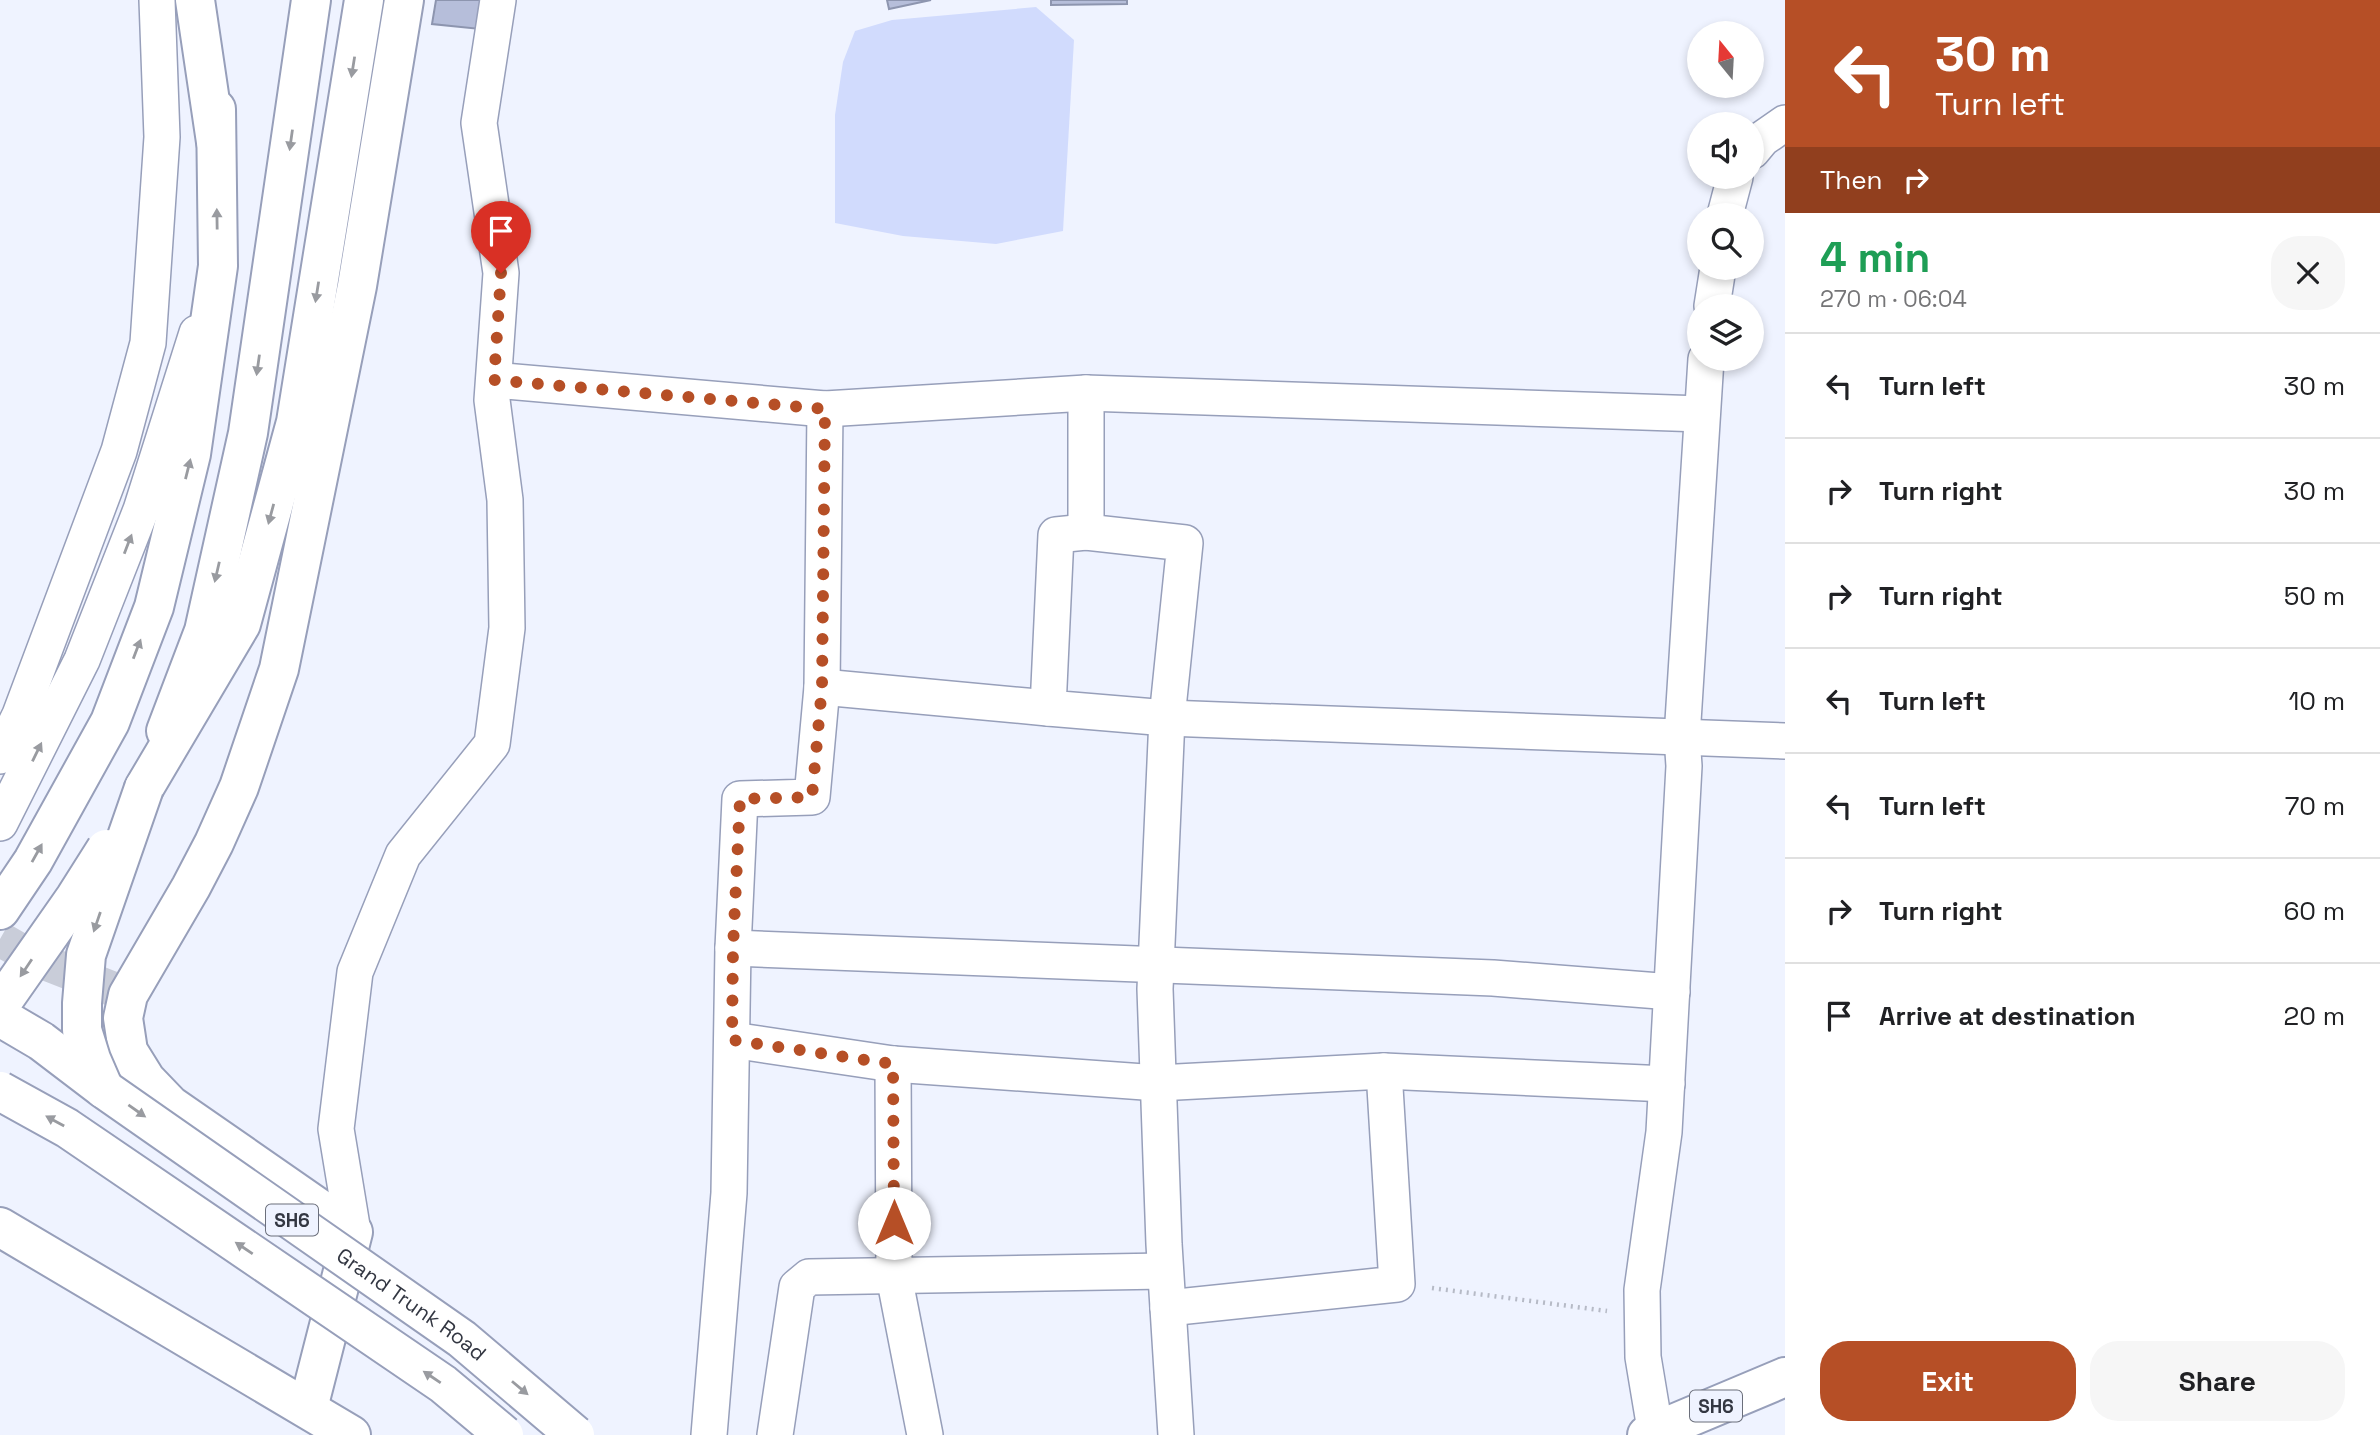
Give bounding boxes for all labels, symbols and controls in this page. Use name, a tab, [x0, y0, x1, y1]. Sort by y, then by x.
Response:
north arrow	[1687, 21, 1764, 98]
map controls	[1687, 21, 1764, 371]
text: 30 m	[1935, 23, 2051, 85]
icon: left	[1820, 28, 1911, 119]
one-way arrow	[347, 56, 358, 78]
text: Turn left	[1935, 84, 2065, 124]
button: sound	[1687, 112, 1764, 189]
one-way arrow	[285, 129, 296, 151]
icon: right	[1897, 161, 1935, 199]
text: Then	[1820, 163, 1883, 197]
pin	[471, 201, 531, 273]
button: search	[1687, 203, 1764, 280]
one-way arrow	[211, 208, 223, 230]
icon: arrive	[482, 212, 520, 250]
text: 4 min	[1820, 231, 1930, 284]
button: close	[2271, 236, 2345, 310]
one-way arrow	[311, 281, 322, 303]
text: 270 m · 06:04	[1820, 284, 1967, 314]
button: layers	[1687, 294, 1764, 371]
one-way arrow	[252, 355, 263, 377]
icon: left	[1820, 367, 1858, 405]
text: Turn left	[1879, 369, 1986, 403]
text: 30 m	[2284, 369, 2345, 403]
one-way arrow	[183, 458, 194, 480]
icon: right	[1820, 472, 1858, 510]
text: Turn right	[1879, 474, 2003, 508]
text: 30 m	[2284, 474, 2345, 508]
one-way arrow	[265, 504, 276, 526]
one-way arrow	[122, 533, 133, 554]
one-way arrow	[211, 561, 222, 583]
icon: right	[1820, 577, 1858, 615]
text: Turn right	[1879, 579, 2003, 613]
text: 50 m	[2284, 579, 2345, 613]
one-way arrow	[132, 639, 143, 660]
icon: left	[1820, 682, 1858, 720]
text: Turn left	[1879, 684, 1986, 718]
text: 10 m	[2288, 684, 2345, 718]
one-way arrow	[31, 742, 42, 762]
icon: left	[1820, 787, 1858, 825]
text: Turn left	[1879, 789, 1986, 823]
text: 70 m	[2285, 789, 2345, 823]
one-way arrow	[31, 843, 43, 863]
icon: right	[1820, 892, 1858, 930]
text: Turn right	[1879, 894, 2003, 928]
text: 60 m	[2283, 894, 2345, 928]
one-way arrow	[91, 912, 102, 933]
one-way arrow	[19, 959, 33, 977]
icon: arrive	[1820, 997, 1858, 1035]
text: Arrive at destination	[1879, 999, 2136, 1033]
text: 20 m	[2284, 999, 2345, 1033]
one-way arrow	[128, 1104, 146, 1118]
one-way arrow	[45, 1116, 65, 1127]
position arrow	[857, 1186, 931, 1260]
road number: SH6	[266, 1204, 318, 1236]
one-way arrow	[234, 1242, 254, 1255]
street label: Grand Trunk Road	[331, 1242, 492, 1367]
button: Exit	[1820, 1341, 2076, 1421]
button: Share	[2090, 1341, 2345, 1421]
one-way arrow	[422, 1370, 442, 1383]
one-way arrow	[511, 1380, 528, 1395]
road number: SH6	[1690, 1390, 1742, 1422]

